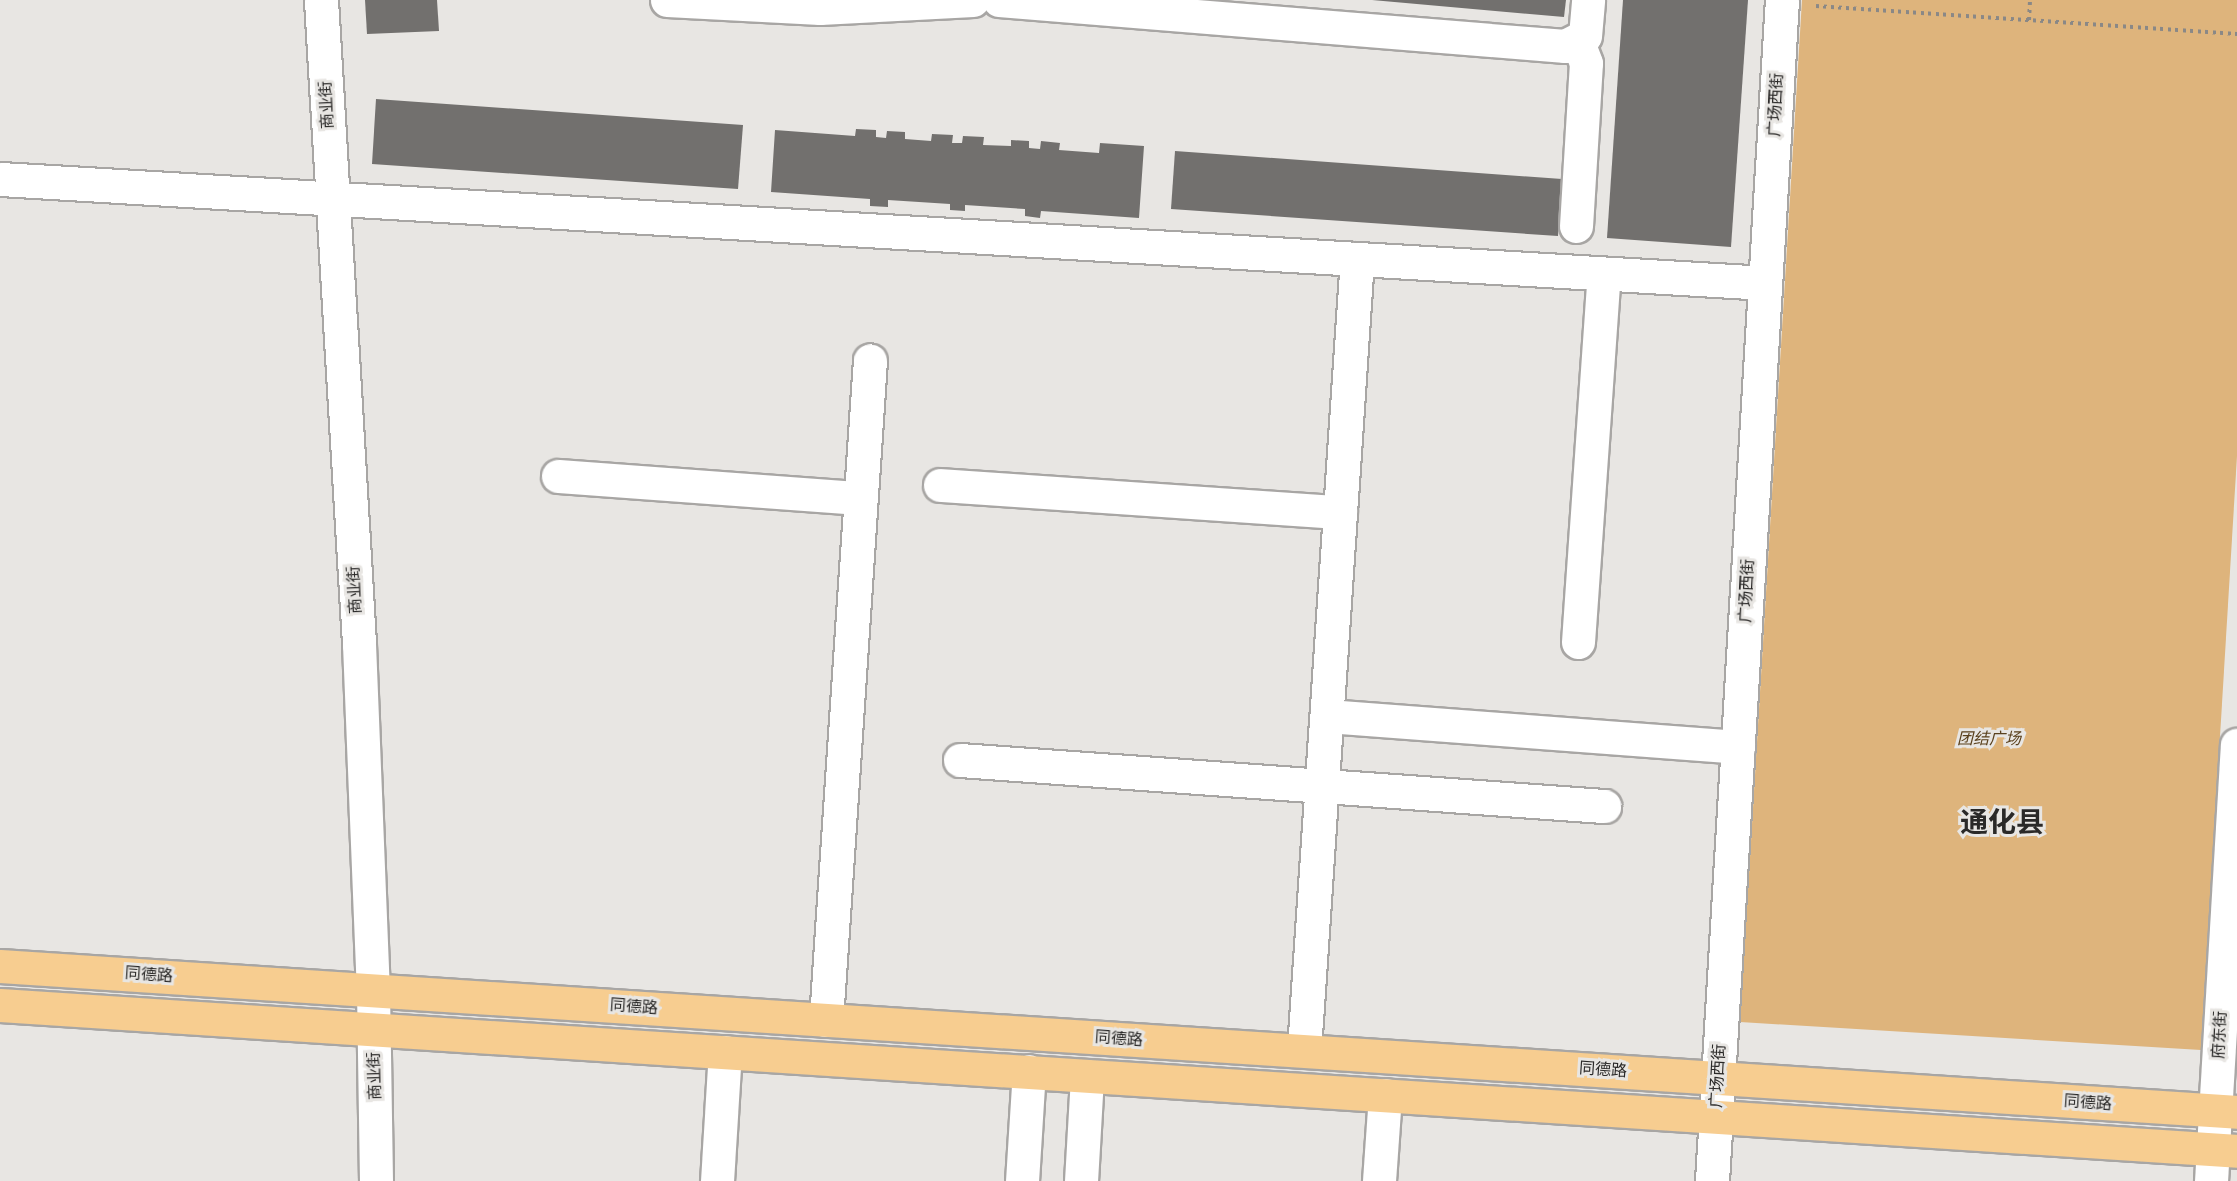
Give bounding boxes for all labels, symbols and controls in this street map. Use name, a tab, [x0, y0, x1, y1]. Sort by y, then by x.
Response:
street label: 广场西街	[1765, 73, 1787, 137]
street label: 商业街	[316, 81, 338, 129]
street label: 广场西街	[1736, 559, 1758, 623]
street label: 商业街	[344, 566, 366, 614]
park label: 团结广场	[1957, 729, 2021, 749]
district label: 通化县	[1960, 806, 2044, 840]
street label: 同德路	[124, 964, 174, 986]
street label: 同德路	[609, 996, 659, 1018]
street label: 府东街	[2209, 1011, 2231, 1059]
street label: 同德路	[1094, 1028, 1144, 1050]
street label: 广场西街	[1707, 1044, 1729, 1108]
street label: 商业街	[365, 1052, 385, 1100]
street label: 同德路	[1578, 1059, 1628, 1081]
street label: 同德路	[2063, 1092, 2113, 1114]

